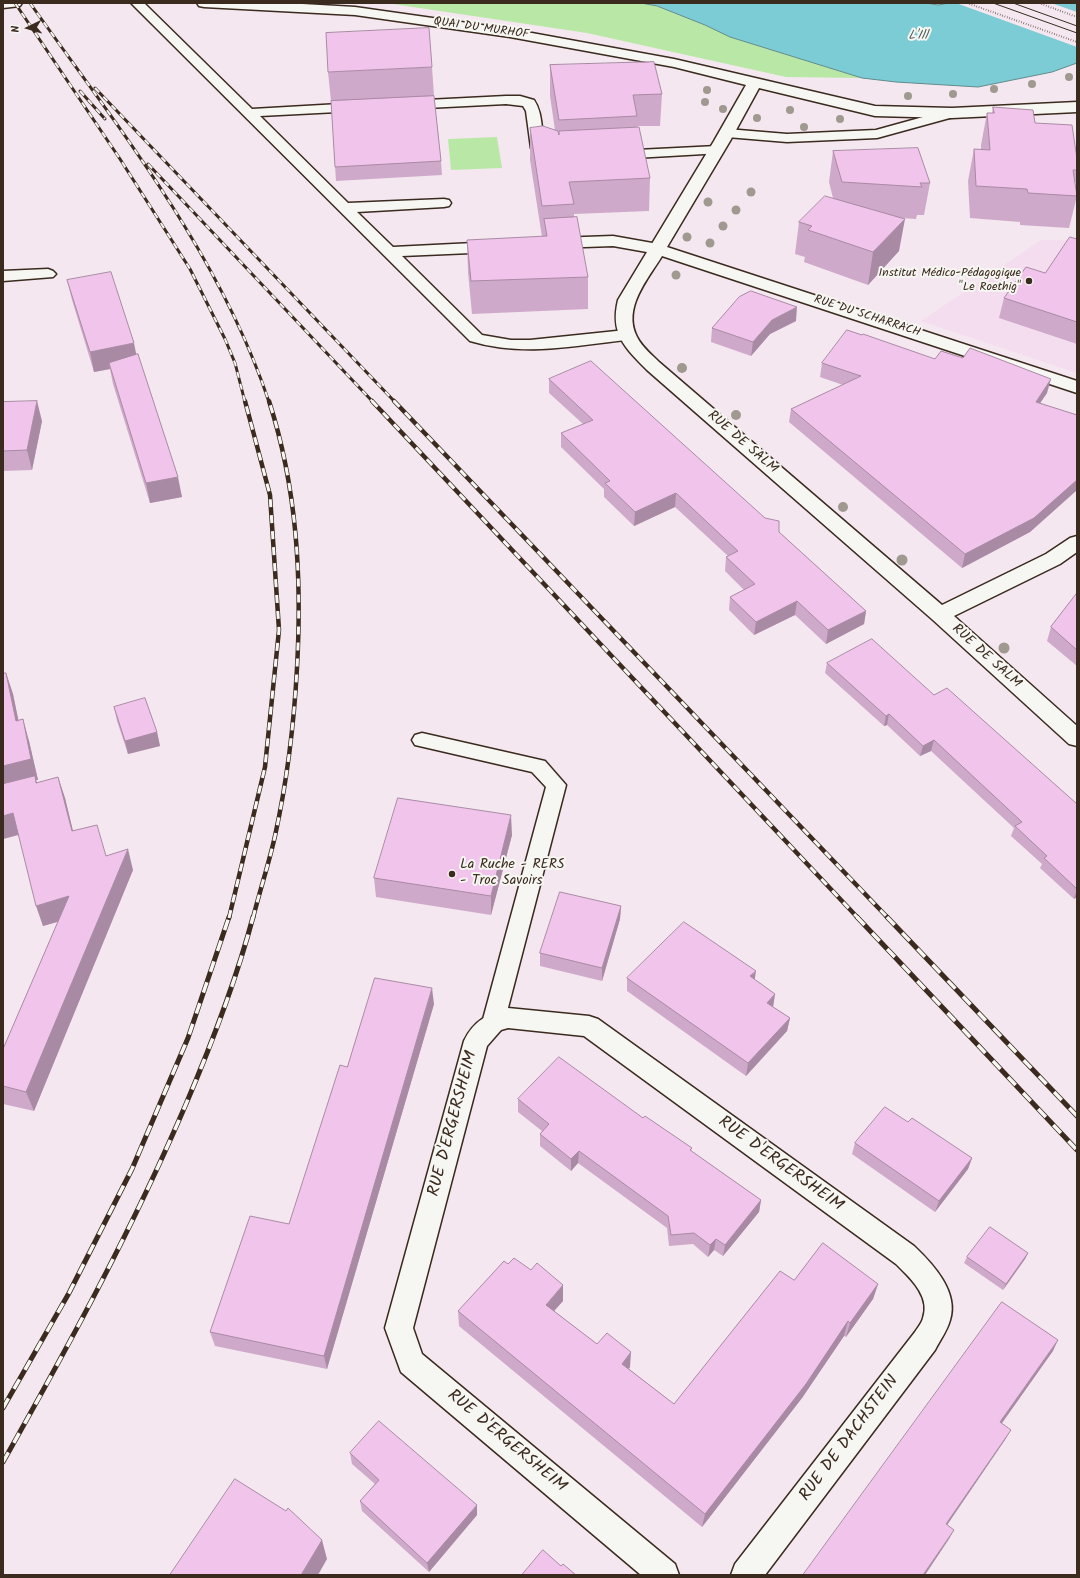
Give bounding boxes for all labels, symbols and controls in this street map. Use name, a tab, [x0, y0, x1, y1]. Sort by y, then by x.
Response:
north arrow	[8, 8, 48, 48]
street label: QUAI DU MURHOF	[433, 15, 529, 43]
text: N	[7, 25, 25, 33]
water label: L'Ill	[908, 29, 928, 45]
place label: Institut Médico-Pédagogique "Le Roethig"	[879, 267, 1021, 295]
marker: Institut Médico-Pédagogique "Le Roethig"	[1024, 276, 1034, 286]
street label: RUE DU SCHARRACH	[812, 293, 922, 341]
street label: RUE DE SALM	[703, 408, 781, 478]
street label: RUE DE SALM	[948, 621, 1024, 693]
place label: La Ruche - RERS - Troc Savoirs	[460, 858, 564, 890]
marker: La Ruche - RERS - Troc Savoirs	[447, 869, 457, 879]
street label: RUE D'ERGERSHEIM	[425, 1049, 483, 1199]
street label: RUE D'ERGERSHEIM	[714, 1113, 846, 1217]
street label: RUE DE DACHSTEIN	[796, 1372, 904, 1506]
street label: RUE D'ERGERSHEIM	[442, 1386, 570, 1498]

